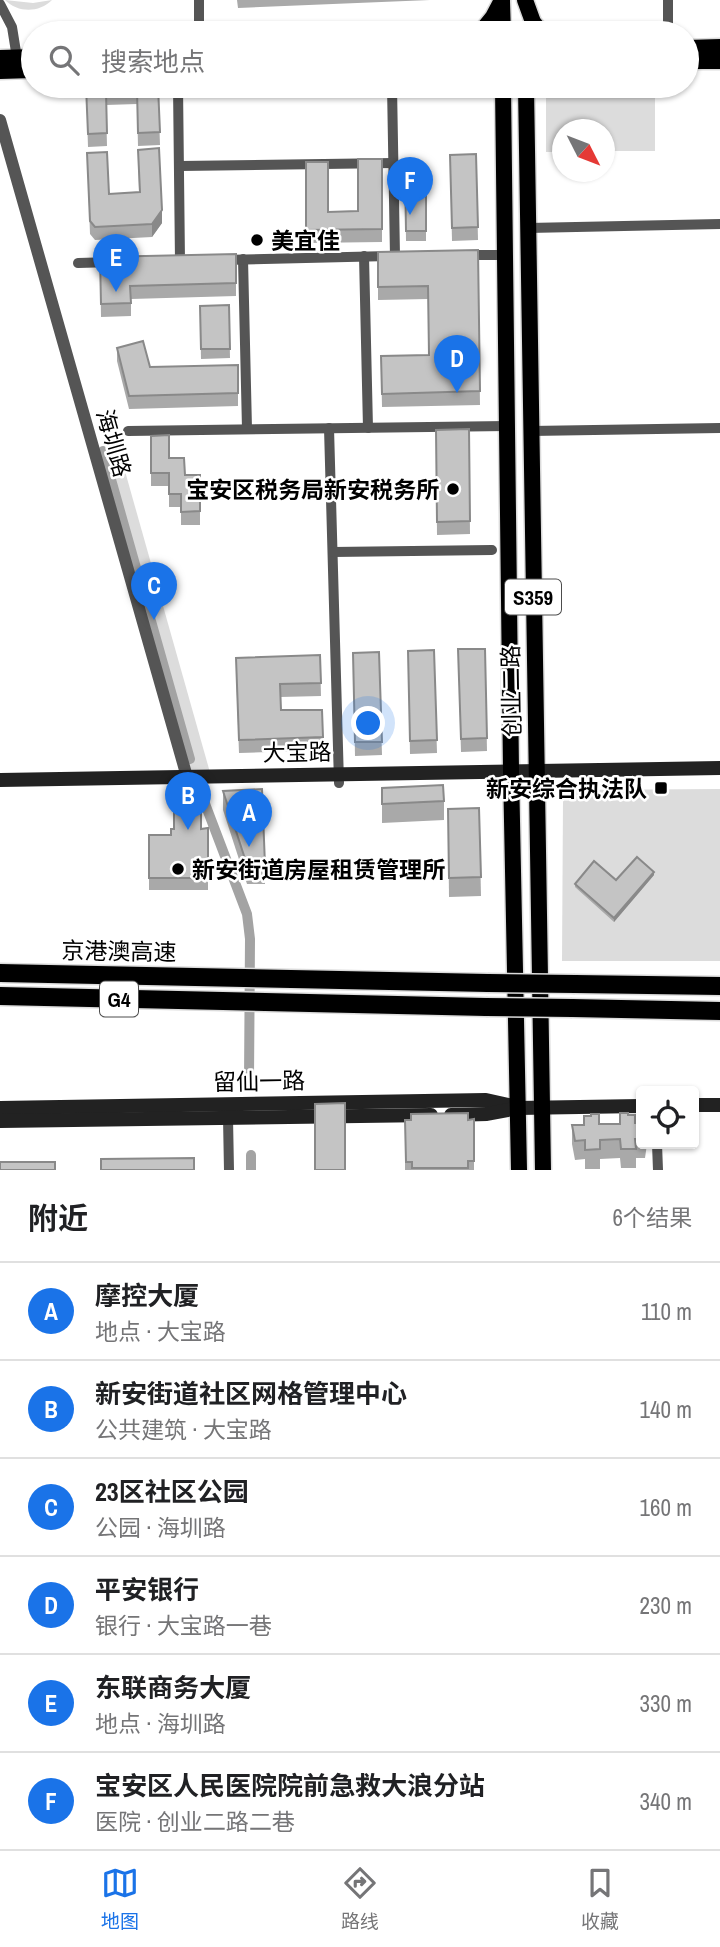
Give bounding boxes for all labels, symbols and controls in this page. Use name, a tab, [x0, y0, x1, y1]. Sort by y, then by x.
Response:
search box	[21, 21, 699, 98]
icon: search	[45, 41, 83, 79]
text: 搜索地点	[101, 44, 205, 79]
north arrow	[552, 119, 615, 182]
pin: F	[387, 157, 433, 215]
place label: 美宜佳	[271, 225, 340, 256]
marker: 美宜佳	[249, 232, 265, 248]
pin: E	[93, 234, 139, 292]
pin: D	[434, 335, 480, 393]
street label: 海圳路	[90, 406, 138, 480]
place label: 宝安区税务局新安税务所	[186, 474, 439, 505]
marker: 宝安区税务局新安税务所	[445, 481, 461, 497]
pin: C	[131, 562, 177, 620]
road number: S359	[505, 580, 561, 614]
street label: 创业二路	[495, 645, 527, 737]
your location	[351, 706, 385, 740]
street label: 大宝路	[262, 736, 332, 768]
pin: B	[165, 772, 211, 830]
place label: 新安综合执法队	[486, 773, 647, 804]
marker: 新安综合执法队	[653, 780, 669, 796]
pin: A	[226, 789, 272, 847]
place label: 新安街道房屋租赁管理所	[192, 854, 445, 885]
marker: 新安街道房屋租赁管理所	[170, 861, 186, 877]
street label: 京港澳高速	[61, 934, 177, 968]
road number: G4	[100, 982, 138, 1016]
street label: 留仙一路	[213, 1065, 305, 1097]
map controls	[636, 1086, 699, 1149]
button: locate	[636, 1086, 699, 1149]
text: 附近	[28, 1198, 88, 1238]
text: 6个结果	[613, 1202, 692, 1233]
text: 摩控大厦	[95, 1278, 199, 1313]
text: A	[44, 1296, 58, 1327]
text: 110 m	[641, 1296, 692, 1327]
text: 地点 · 大宝路	[95, 1316, 226, 1347]
text: 新安街道社区网格管理中心	[95, 1376, 407, 1411]
text: B	[44, 1394, 58, 1425]
text: 140 m	[640, 1394, 692, 1425]
text: 公共建筑 · 大宝路	[95, 1414, 272, 1445]
text: 23区社区公园	[95, 1474, 249, 1509]
text: C	[44, 1492, 58, 1523]
text: 160 m	[640, 1492, 692, 1523]
text: 公园 · 海圳路	[95, 1512, 226, 1543]
text: 平安银行	[95, 1572, 199, 1607]
text: D	[44, 1590, 58, 1621]
text: 230 m	[640, 1590, 692, 1621]
text: 银行 · 大宝路一巷	[95, 1610, 272, 1641]
text: 东联商务大厦	[95, 1670, 251, 1705]
text: E	[45, 1688, 57, 1719]
text: 330 m	[640, 1688, 692, 1719]
text: 地点 · 海圳路	[95, 1708, 226, 1739]
text: 宝安区人民医院院前急救大浪分站	[95, 1768, 485, 1803]
text: F	[45, 1786, 57, 1817]
text: 340 m	[640, 1786, 692, 1817]
text: 医院 · 创业二路二巷	[95, 1806, 295, 1837]
tab: 地图	[101, 1864, 139, 1934]
tab: 路线	[341, 1864, 379, 1934]
tab: 收藏	[581, 1864, 619, 1934]

